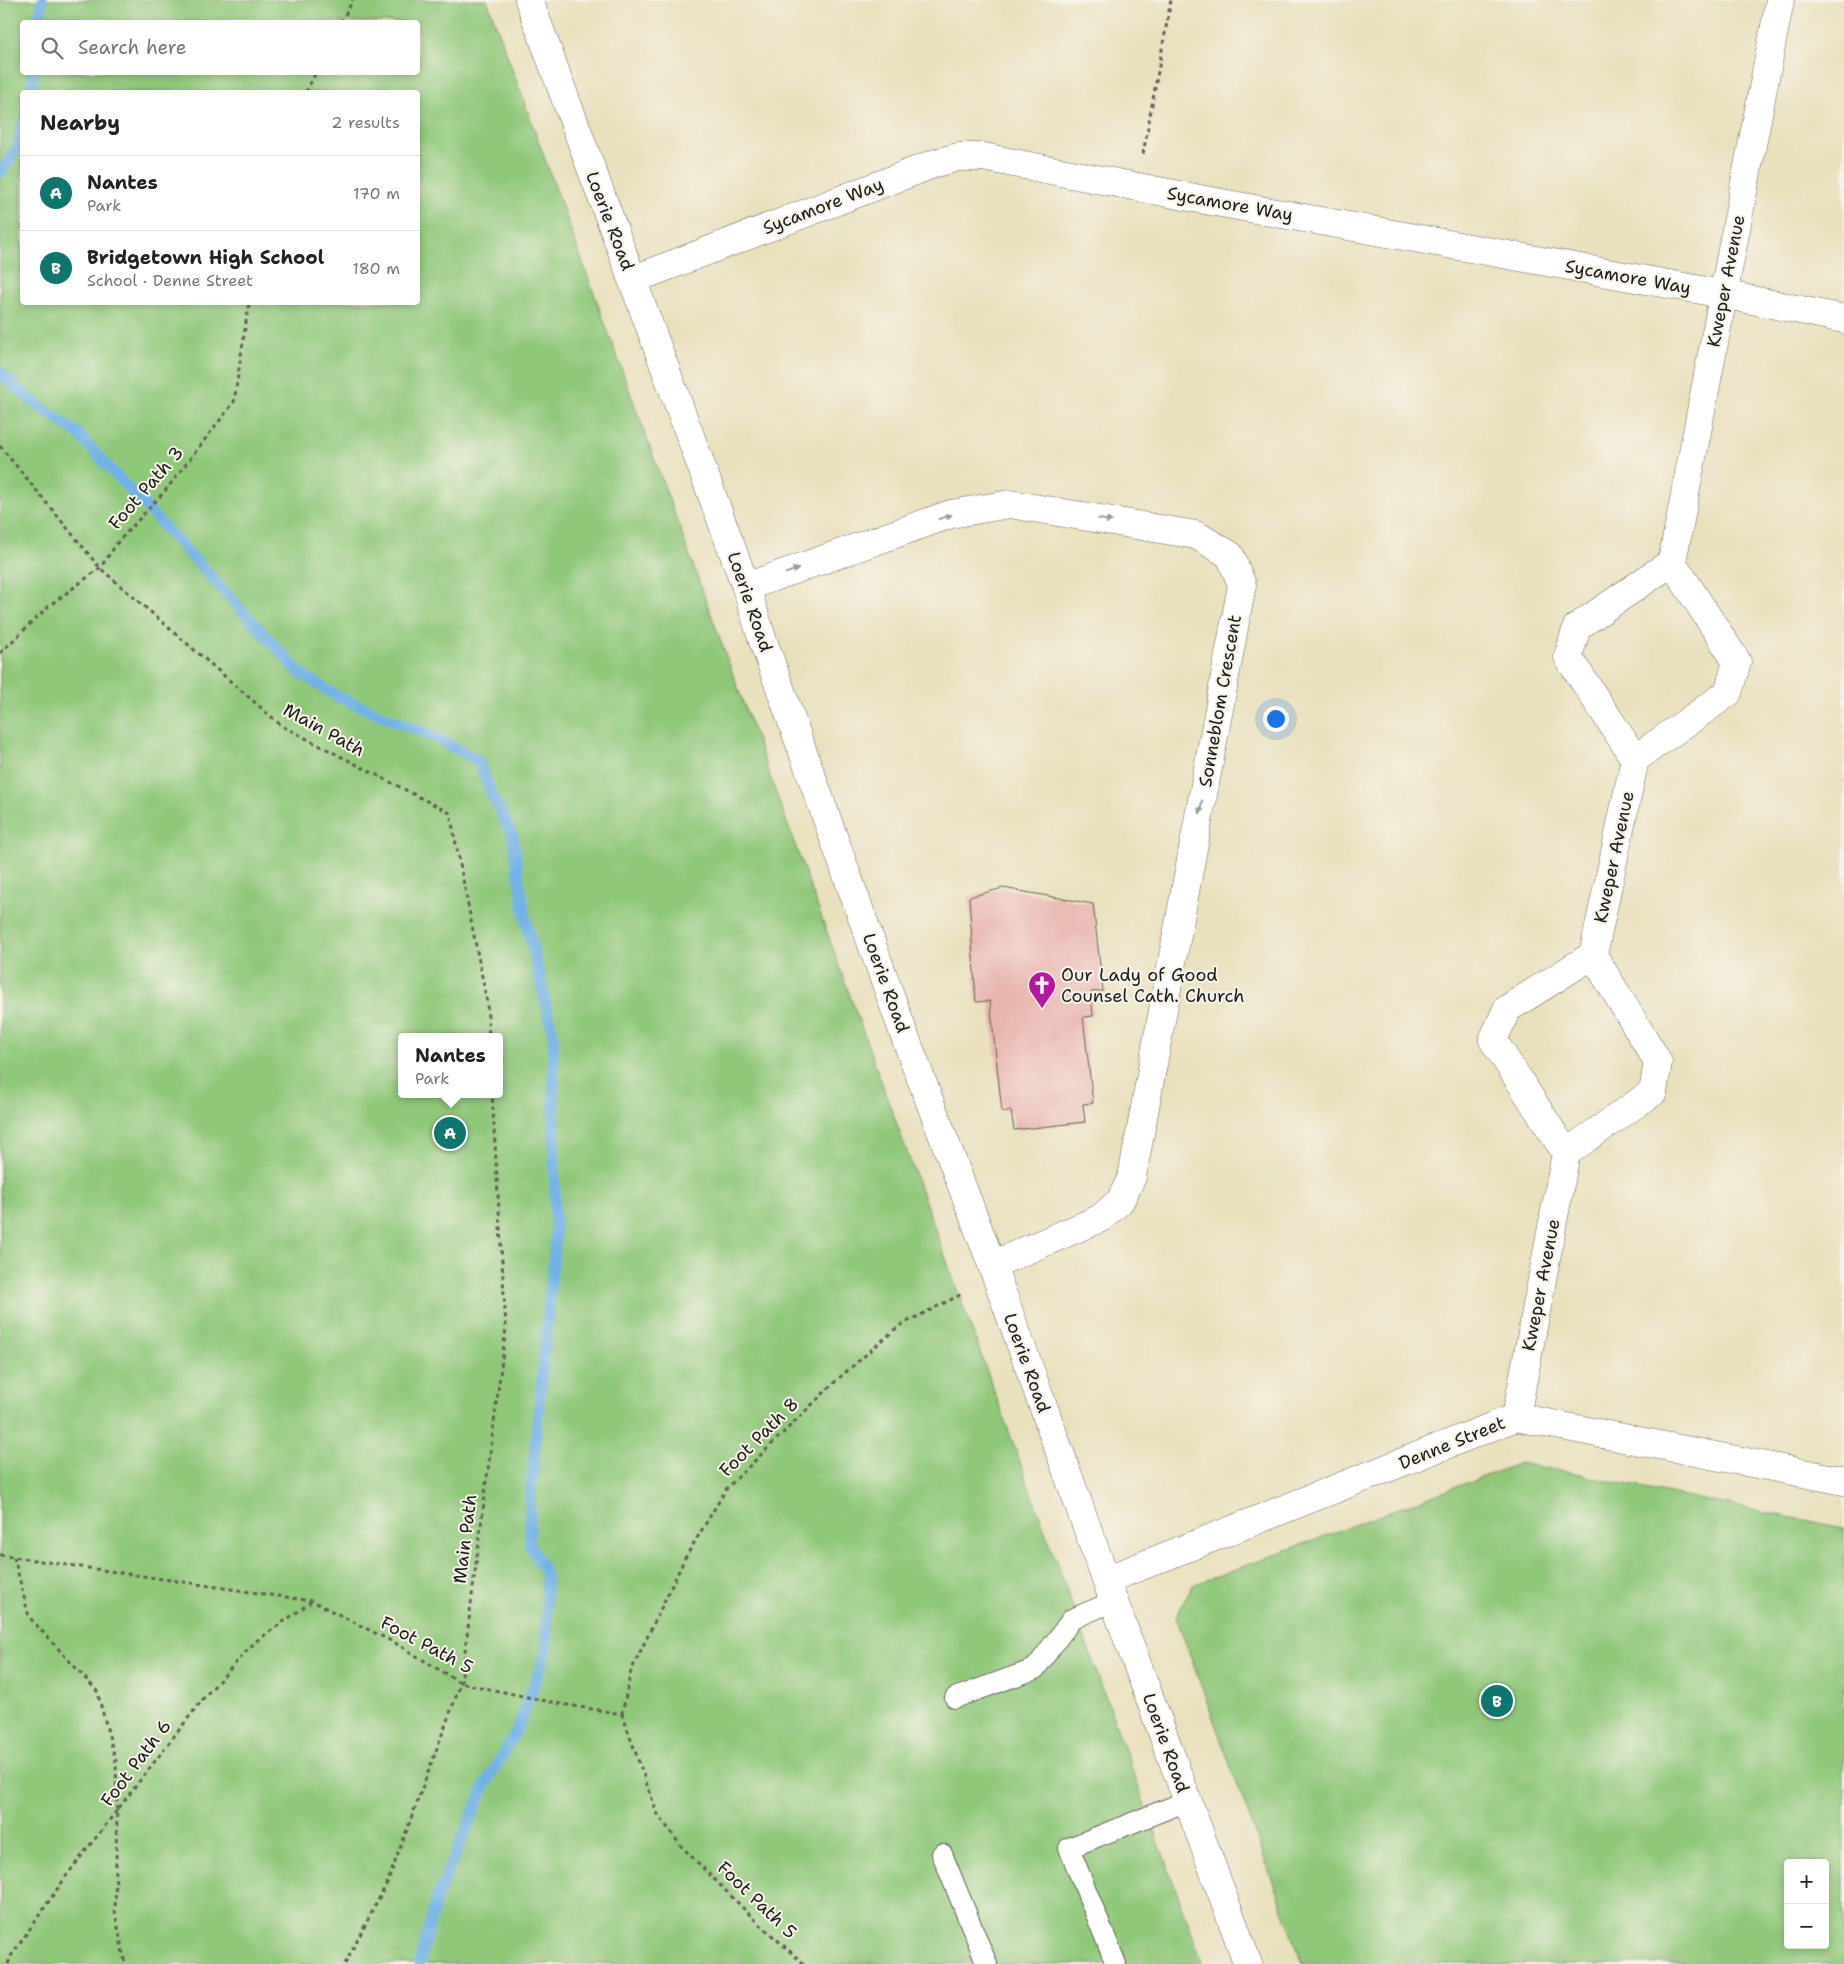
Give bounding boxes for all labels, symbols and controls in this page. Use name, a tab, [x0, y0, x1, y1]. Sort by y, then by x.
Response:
search box	[20, 20, 420, 75]
icon: search	[38, 34, 66, 62]
text: Search here	[78, 35, 187, 60]
text: Nearby	[40, 109, 120, 137]
text: 2 results	[331, 112, 400, 133]
street label: Loerie Road	[580, 168, 640, 274]
text: Nantes	[87, 170, 158, 195]
street label: Sycamore Way	[759, 172, 887, 240]
street label: Sycamore Way	[1165, 181, 1295, 227]
text: A	[50, 183, 62, 204]
text: 170 m	[353, 183, 400, 204]
text: Park	[87, 195, 121, 216]
street label: Kweper Avenue	[1701, 213, 1751, 349]
text: Bridgetown High School	[87, 245, 324, 270]
street label: Sycamore Way	[1563, 254, 1693, 300]
text: B	[51, 258, 61, 279]
text: 180 m	[352, 258, 400, 279]
text: School · Denne Street	[87, 270, 253, 291]
street label: Foot Path 3	[103, 441, 189, 535]
one-way arrow	[938, 513, 953, 521]
one-way arrow	[1097, 516, 1113, 524]
street label: Loerie Road	[722, 549, 778, 655]
one-way arrow	[785, 567, 800, 575]
street label: Sonneblom Crescent	[1193, 613, 1247, 789]
street label: Main Path	[279, 698, 369, 762]
your location	[1263, 706, 1289, 732]
street label: Kweper Avenue	[1588, 789, 1640, 925]
one-way arrow	[1196, 800, 1204, 816]
street label: Loerie Road	[857, 930, 915, 1036]
place label: Our Lady of Good Counsel Cath. Church	[1061, 963, 1245, 1008]
church icon: Our Lady of Good Counsel Cath. Church	[1027, 970, 1057, 1009]
popup	[398, 1033, 503, 1098]
text: Nantes	[415, 1043, 486, 1068]
text: Park	[415, 1068, 449, 1089]
pin: A	[434, 1114, 466, 1152]
street label: Kweper Avenue	[1516, 1217, 1566, 1353]
street label: Loerie Road	[998, 1310, 1056, 1416]
street label: Foot Path 8	[714, 1392, 804, 1482]
street label: Denne Street	[1395, 1411, 1509, 1475]
street label: Main Path	[448, 1493, 482, 1585]
street label: Foot Path 5	[377, 1611, 477, 1679]
pin: B	[1481, 1682, 1513, 1720]
street label: Loerie Road	[1137, 1690, 1195, 1796]
street label: Foot Path 6	[95, 1715, 177, 1811]
street label: Foot Path 5	[712, 1856, 802, 1944]
map controls	[1784, 1859, 1829, 1949]
button: +	[1784, 1859, 1829, 1904]
button: −	[1784, 1904, 1829, 1949]

